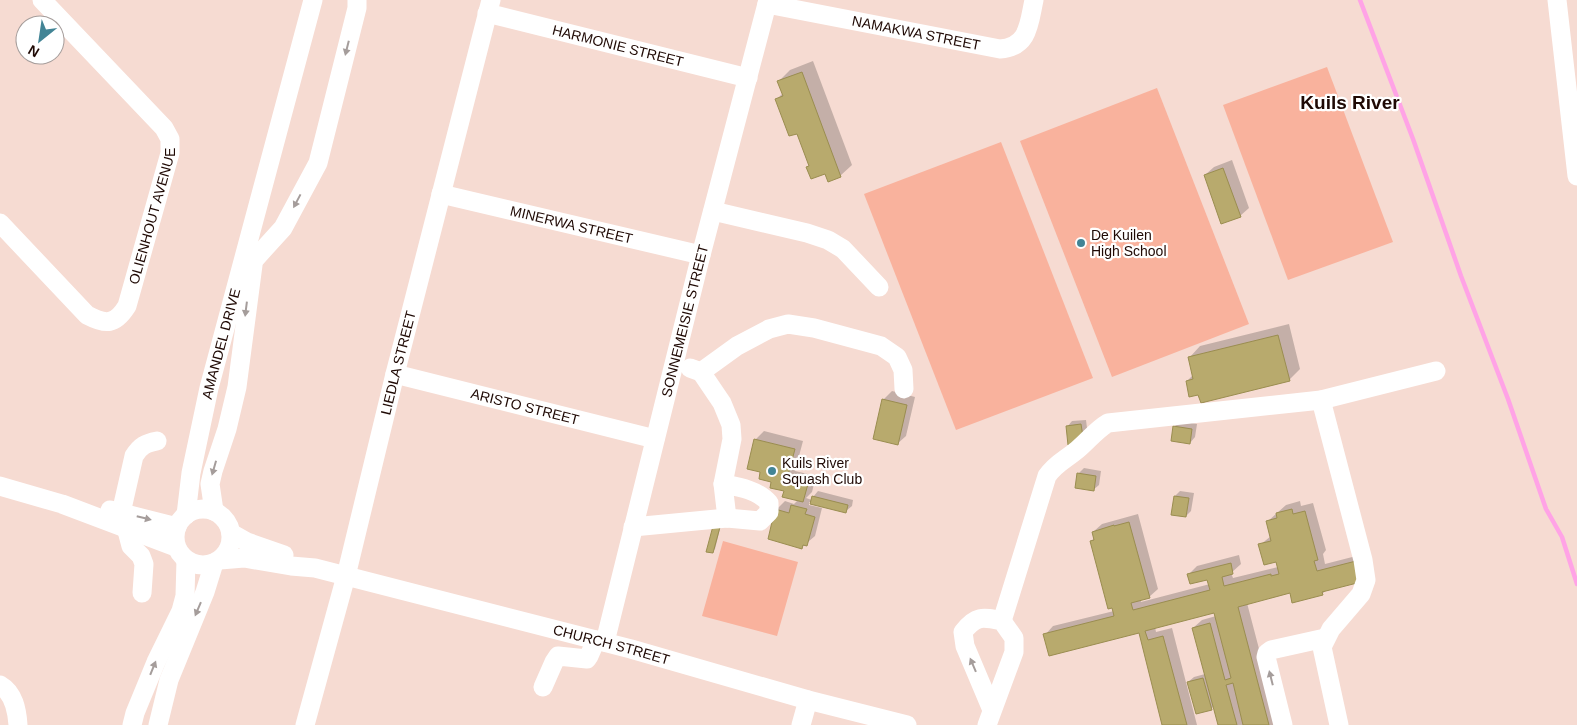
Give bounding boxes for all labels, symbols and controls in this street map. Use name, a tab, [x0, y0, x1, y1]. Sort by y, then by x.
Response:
street label: NAMAKWA STREET	[851, 13, 982, 53]
north arrow	[15, 15, 65, 65]
street label: HARMONIE STREET	[551, 22, 686, 70]
one-way arrow	[343, 40, 351, 55]
text: N	[25, 42, 42, 61]
district label: Kuils River	[1300, 92, 1400, 113]
street label: OLIENHOUT AVENUE	[126, 148, 178, 286]
one-way arrow	[293, 194, 301, 208]
street label: MINERWA STREET	[509, 203, 635, 247]
place label: De Kuilen High School	[1091, 227, 1167, 259]
marker: De Kuilen High School	[1075, 237, 1087, 249]
street label: SONNEMEISIE STREET	[658, 242, 712, 399]
street label: AMANDEL DRIVE	[199, 287, 243, 401]
one-way arrow	[242, 302, 250, 318]
street label: LIEDLA STREET	[377, 309, 419, 416]
street label: ARISTO STREET	[469, 385, 581, 428]
place label: Kuils River Squash Club	[782, 455, 862, 487]
one-way arrow	[210, 461, 218, 476]
marker: Kuils River Squash Club	[766, 465, 778, 477]
one-way arrow	[137, 514, 152, 522]
one-way arrow	[193, 602, 201, 616]
street label: CHURCH STREET	[552, 621, 672, 668]
one-way arrow	[969, 657, 977, 672]
one-way arrow	[150, 661, 158, 675]
one-way arrow	[1267, 670, 1275, 685]

